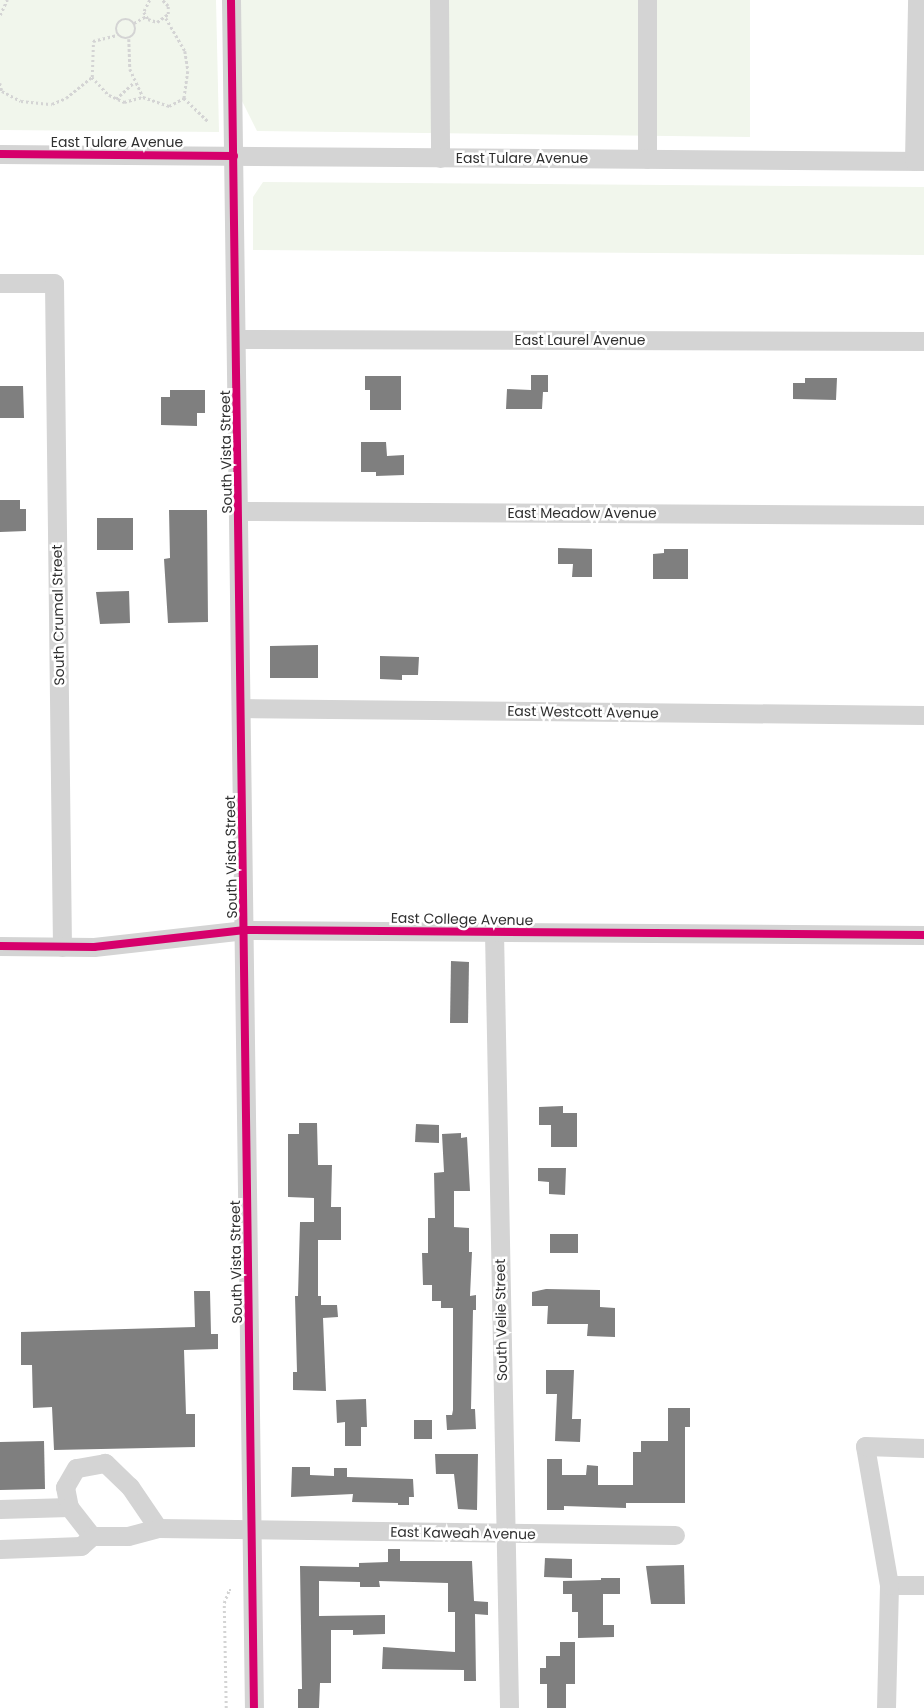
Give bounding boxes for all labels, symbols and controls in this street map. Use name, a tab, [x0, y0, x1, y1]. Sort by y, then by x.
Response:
street label: East Tulare Avenue	[51, 134, 183, 150]
street label: East Tulare Avenue	[456, 150, 588, 166]
street label: East Laurel Avenue	[515, 332, 645, 348]
street label: South Vista Street	[217, 390, 235, 514]
street label: East Meadow Avenue	[507, 505, 657, 521]
street label: South Crumal Street	[48, 544, 68, 686]
street label: East Westcott Avenue	[507, 702, 659, 722]
street label: South Vista Street	[222, 795, 240, 919]
street label: East College Avenue	[391, 909, 533, 929]
street label: South Vista Street	[227, 1200, 245, 1324]
street label: South Velie Street	[492, 1259, 510, 1381]
street label: East Kaweah Avenue	[390, 1523, 536, 1543]

